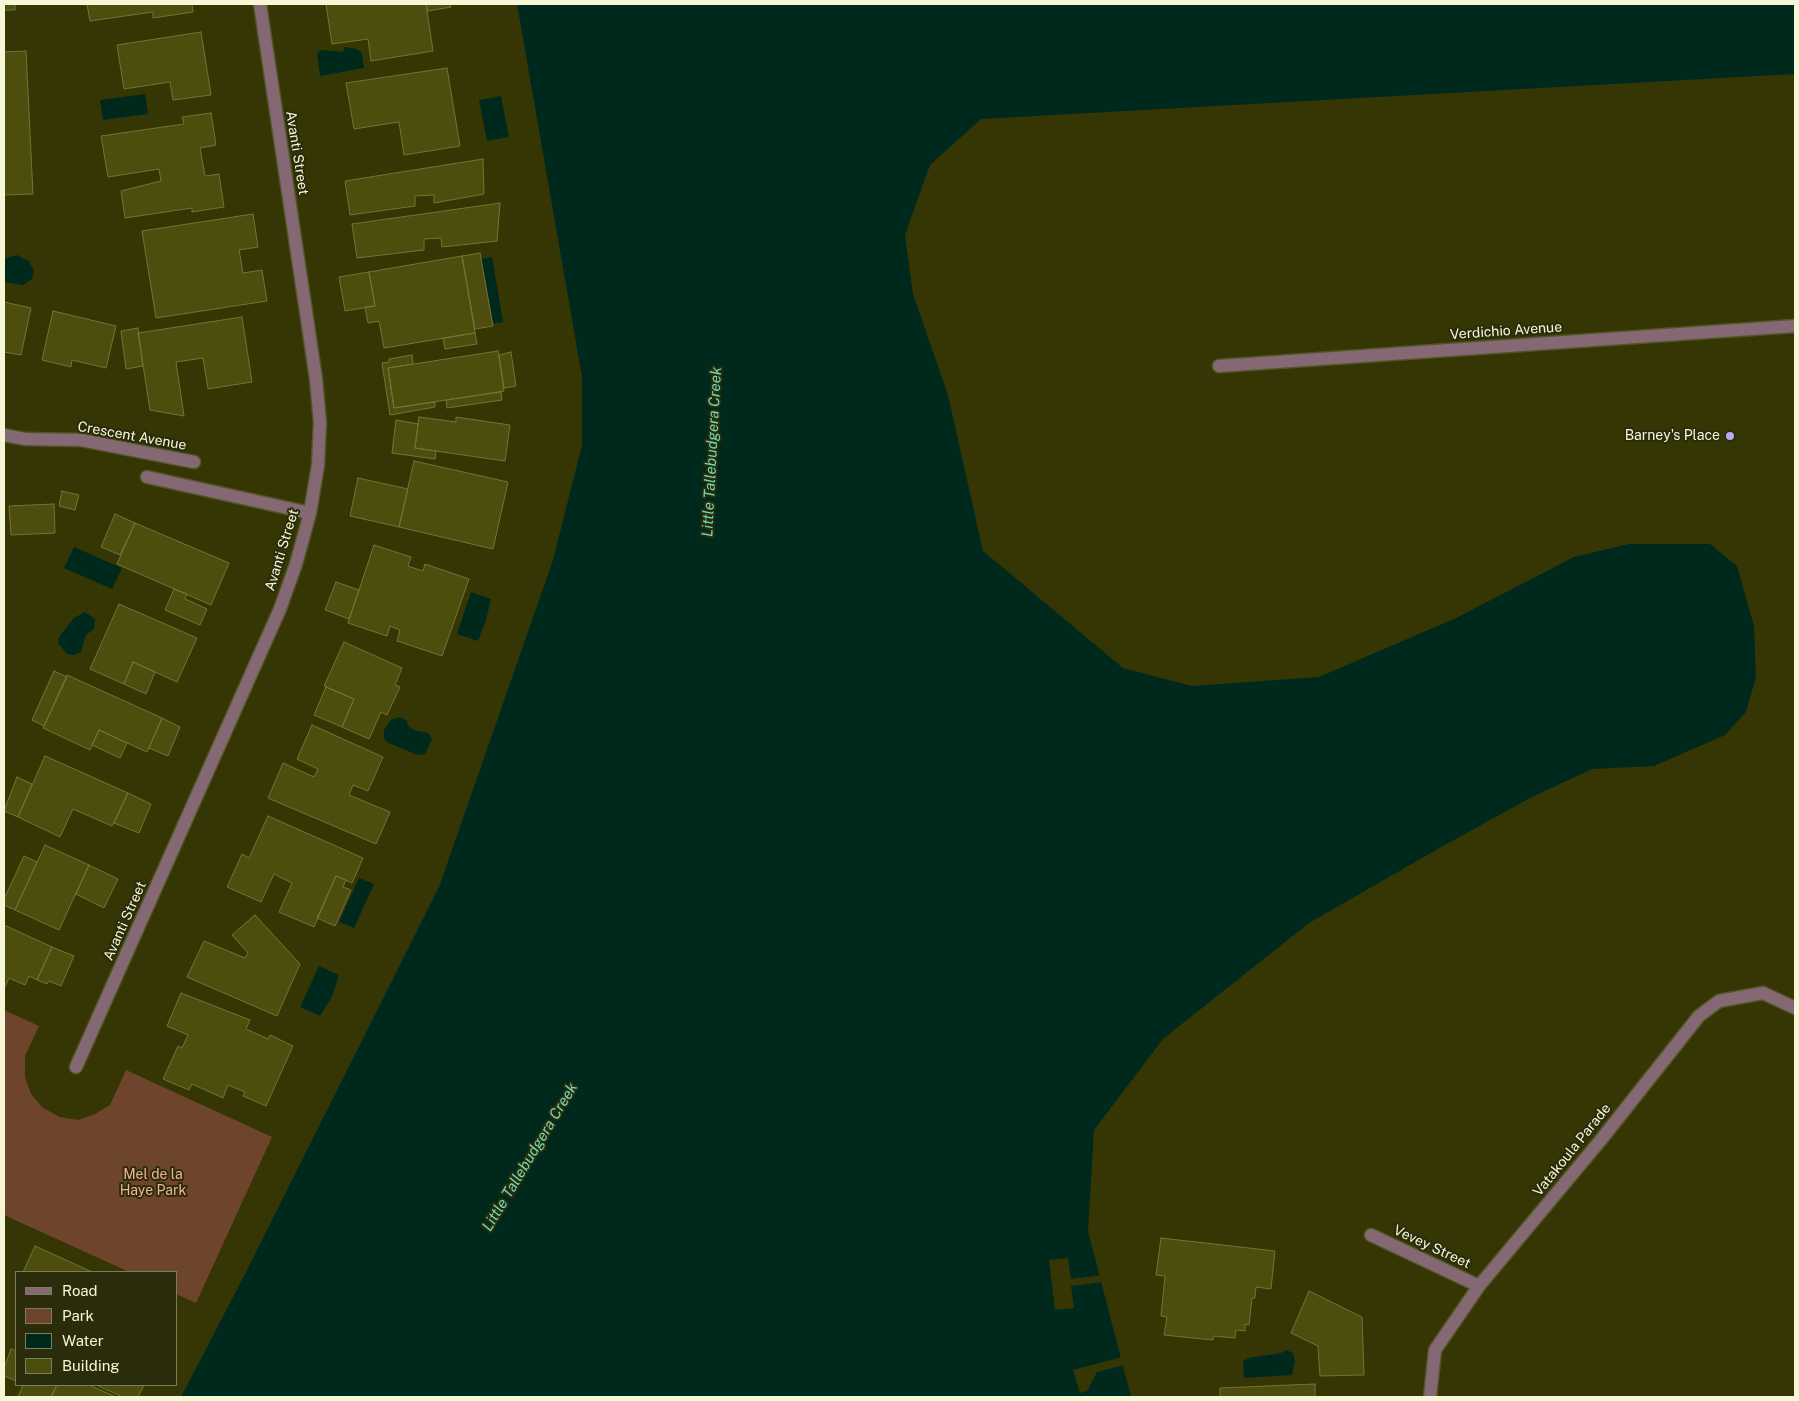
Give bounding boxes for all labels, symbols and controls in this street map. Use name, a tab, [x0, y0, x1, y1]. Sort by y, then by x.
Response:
street label: Avanti Street	[282, 110, 312, 196]
street label: Verdichio Avenue	[1449, 319, 1563, 343]
water label: Little Tallebudgera Creek	[699, 367, 725, 537]
street label: Crescent Avenue	[76, 418, 188, 454]
place label: Barney's Place	[1625, 428, 1720, 444]
marker: Barney's Place	[1724, 430, 1736, 442]
street label: Avanti Street	[262, 507, 302, 593]
street label: Avanti Street	[100, 879, 150, 963]
water label: Little Tallebudgera Creek	[478, 1079, 582, 1235]
street label: Vatakoula Parade	[1530, 1100, 1614, 1200]
park label: Mel de la Haye Park	[120, 1167, 186, 1200]
street label: Vevey Street	[1391, 1222, 1473, 1272]
legend	[15, 1271, 178, 1386]
text: Road	[62, 1282, 98, 1299]
text: Park	[62, 1307, 94, 1324]
text: Water	[62, 1332, 104, 1349]
text: Building	[62, 1357, 120, 1374]

